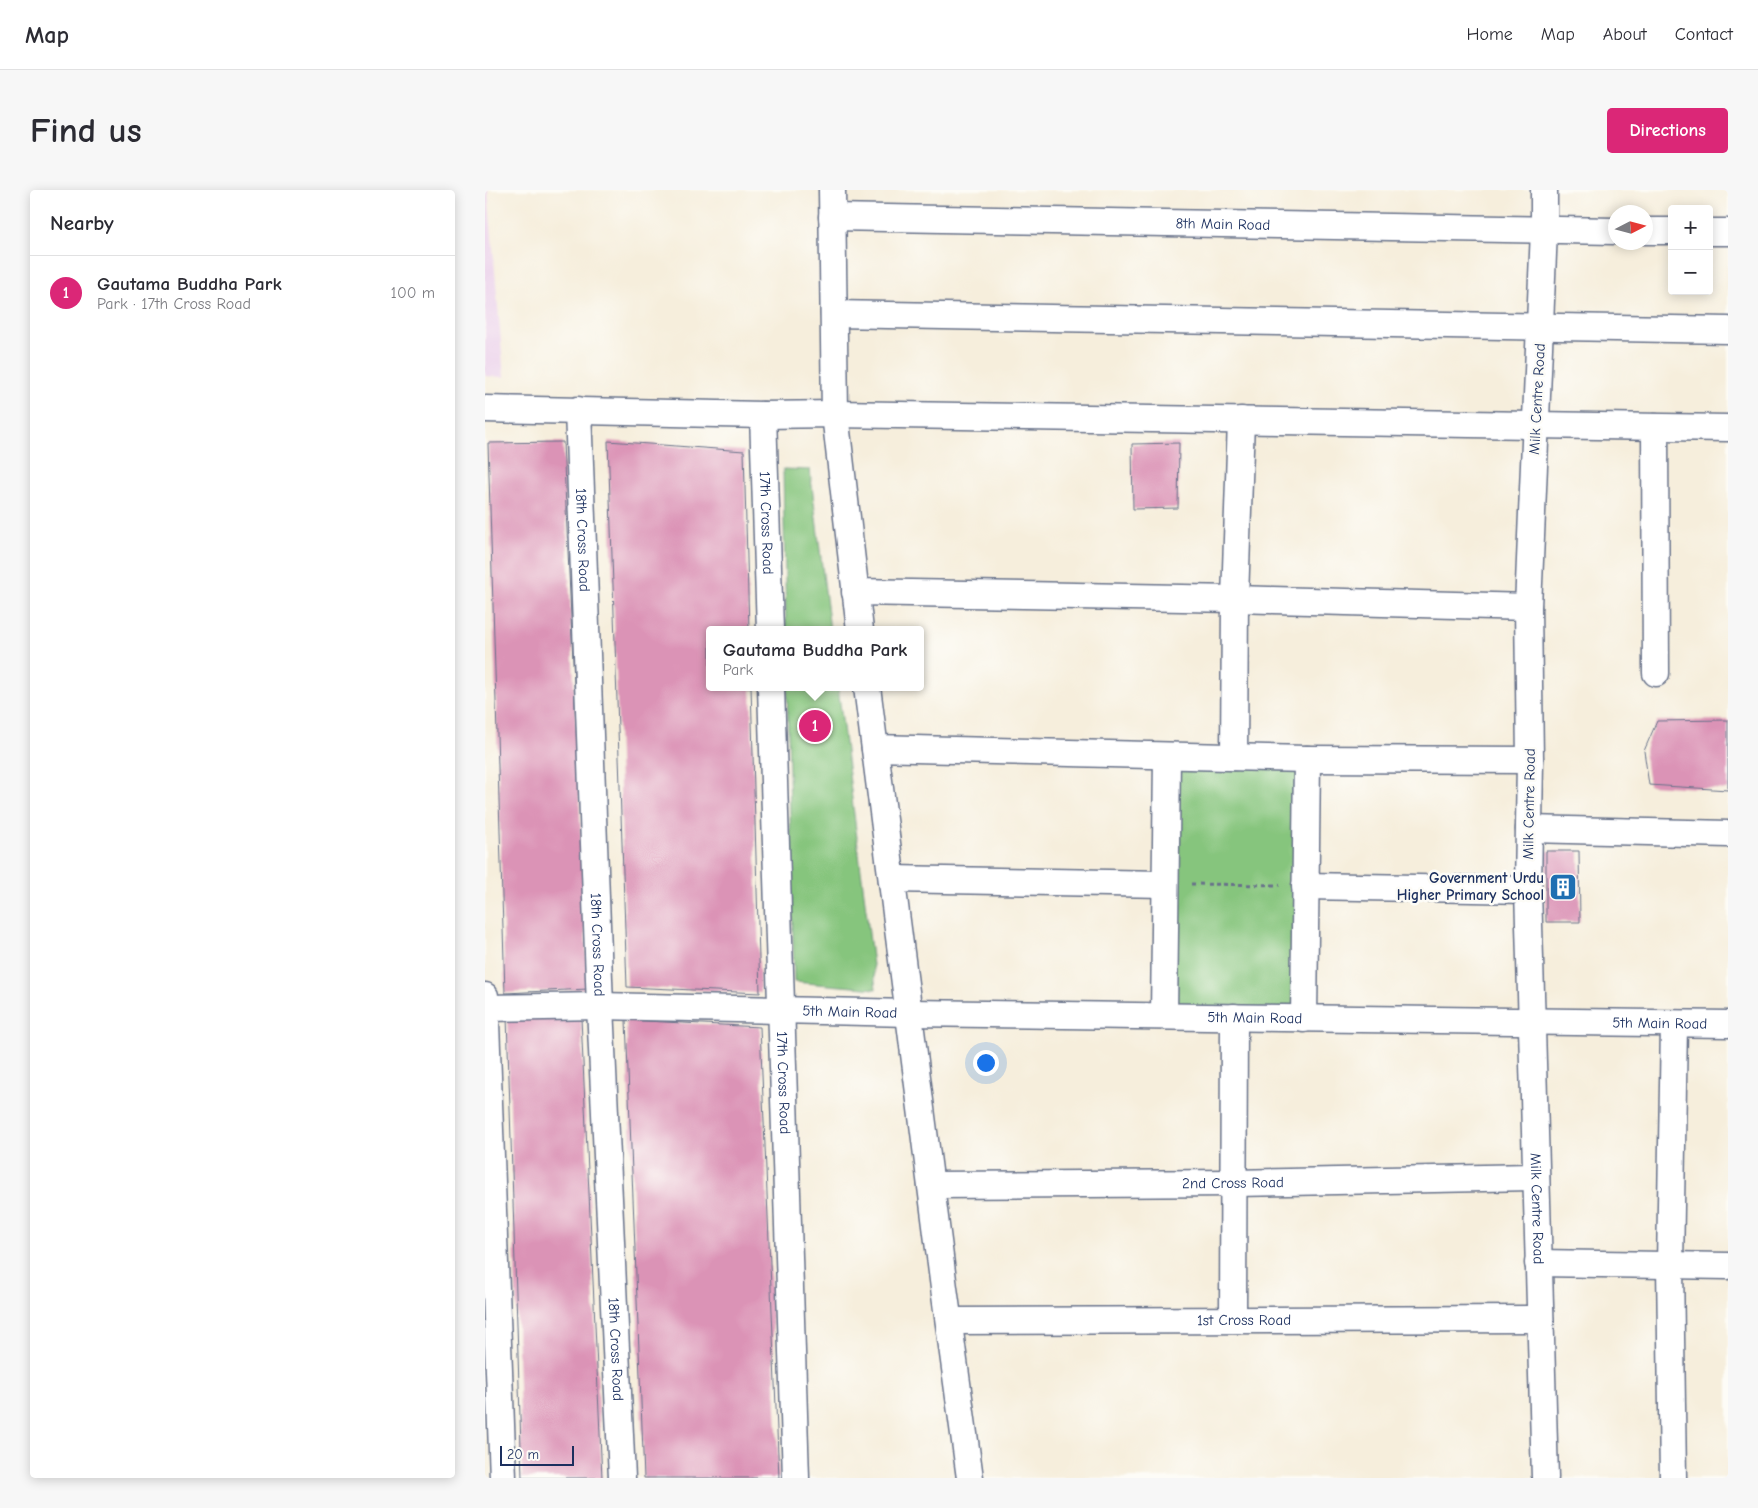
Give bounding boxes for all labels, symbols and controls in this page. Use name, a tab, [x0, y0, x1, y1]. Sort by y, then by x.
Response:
text: Map	[25, 21, 69, 49]
text: Home	[1466, 24, 1513, 45]
text: Map	[1541, 24, 1575, 45]
text: About	[1603, 24, 1647, 45]
text: Contact	[1675, 24, 1733, 45]
button: Directions	[1607, 108, 1728, 153]
text: Find us	[30, 110, 142, 151]
north arrow	[1608, 205, 1653, 250]
map controls	[1668, 205, 1713, 295]
button: +	[1668, 205, 1713, 250]
text: Nearby	[50, 211, 114, 235]
street label: 8th Main Road	[1176, 214, 1270, 234]
button: −	[1668, 250, 1713, 295]
text: Gautama Buddha Park	[97, 273, 282, 295]
text: 1	[63, 284, 69, 302]
text: 100 m	[391, 284, 435, 302]
text: Park · 17th Cross Road	[97, 295, 251, 313]
street label: Milk Centre Road	[1525, 343, 1549, 455]
street label: 17th Cross Road	[756, 471, 777, 575]
street label: 18th Cross Road	[572, 488, 594, 592]
popup	[706, 626, 924, 691]
text: Gautama Buddha Park	[723, 639, 907, 661]
text: Park	[723, 661, 753, 679]
pin: 1	[799, 707, 831, 745]
street label: Milk Centre Road	[1519, 748, 1539, 860]
place label: Government Urdu Higher Primary School	[1397, 869, 1544, 904]
building icon: Government Urdu Higher Primary School	[1548, 872, 1578, 902]
street label: 18th Cross Road	[587, 892, 609, 997]
street label: 5th Main Road	[802, 1002, 898, 1022]
street label: 5th Main Road	[1207, 1008, 1302, 1027]
street label: 5th Main Road	[1612, 1013, 1707, 1033]
street label: 17th Cross Road	[773, 1031, 794, 1135]
your location	[973, 1050, 999, 1076]
street label: Milk Centre Road	[1527, 1153, 1548, 1264]
street label: 2nd Cross Road	[1182, 1173, 1284, 1192]
street label: 18th Cross Road	[605, 1297, 627, 1401]
street label: 1st Cross Road	[1197, 1311, 1291, 1329]
scale bar	[500, 1443, 574, 1466]
text: 20 m	[507, 1446, 539, 1463]

